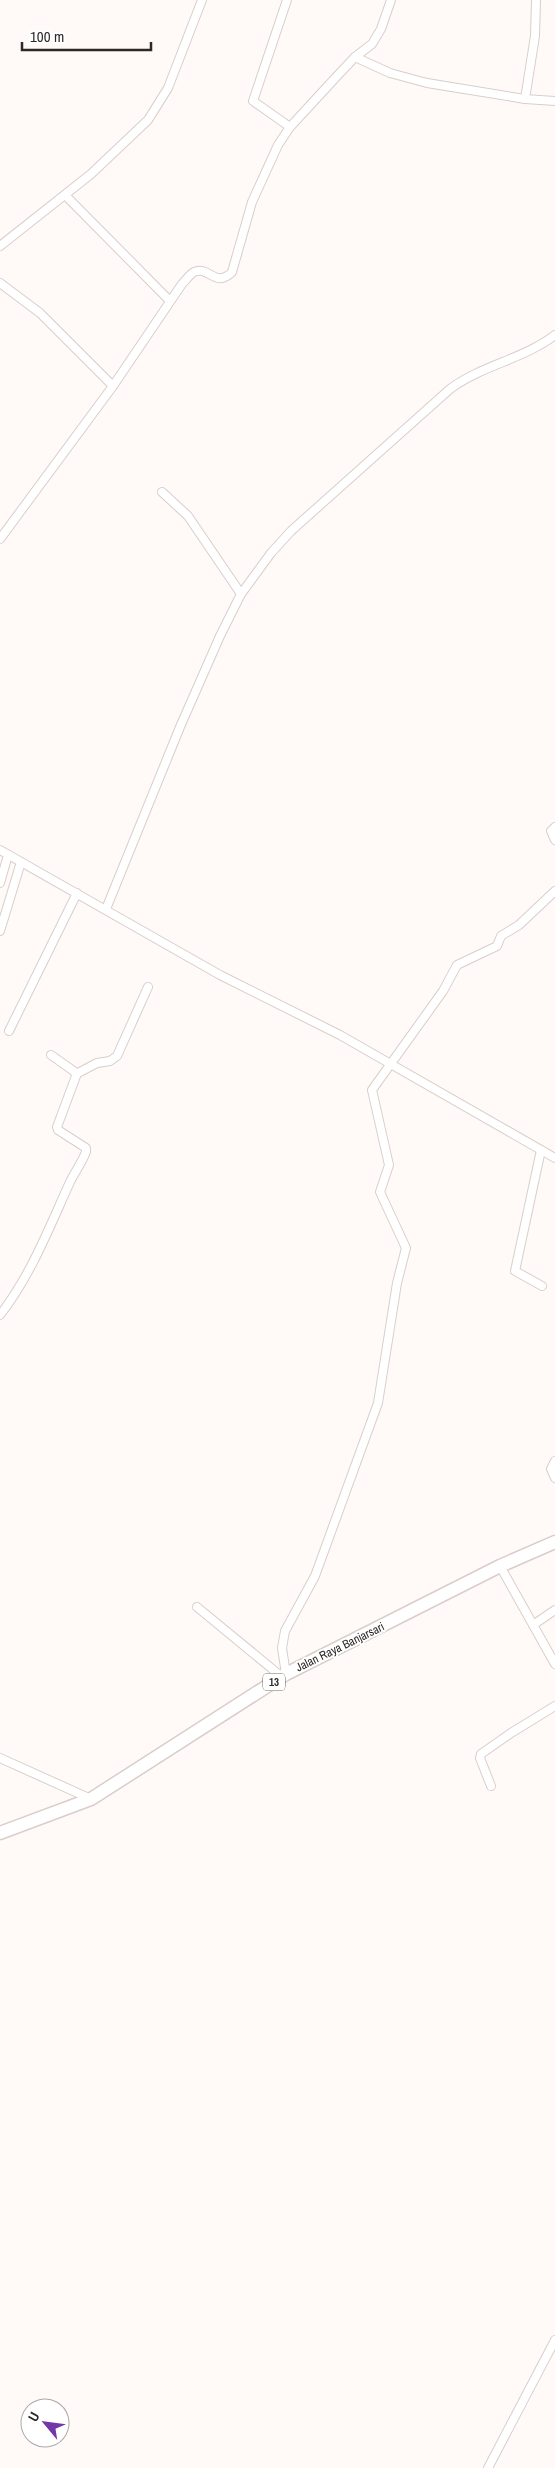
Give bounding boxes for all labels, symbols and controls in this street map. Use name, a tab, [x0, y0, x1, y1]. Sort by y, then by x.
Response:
scale bar	[22, 20, 151, 52]
text: 100 m	[30, 26, 64, 47]
street label: Jalan Raya Banjarsari	[293, 1619, 387, 1675]
road number: 13	[263, 1674, 285, 1690]
north arrow	[20, 2398, 70, 2448]
text: U	[24, 2409, 44, 2425]

